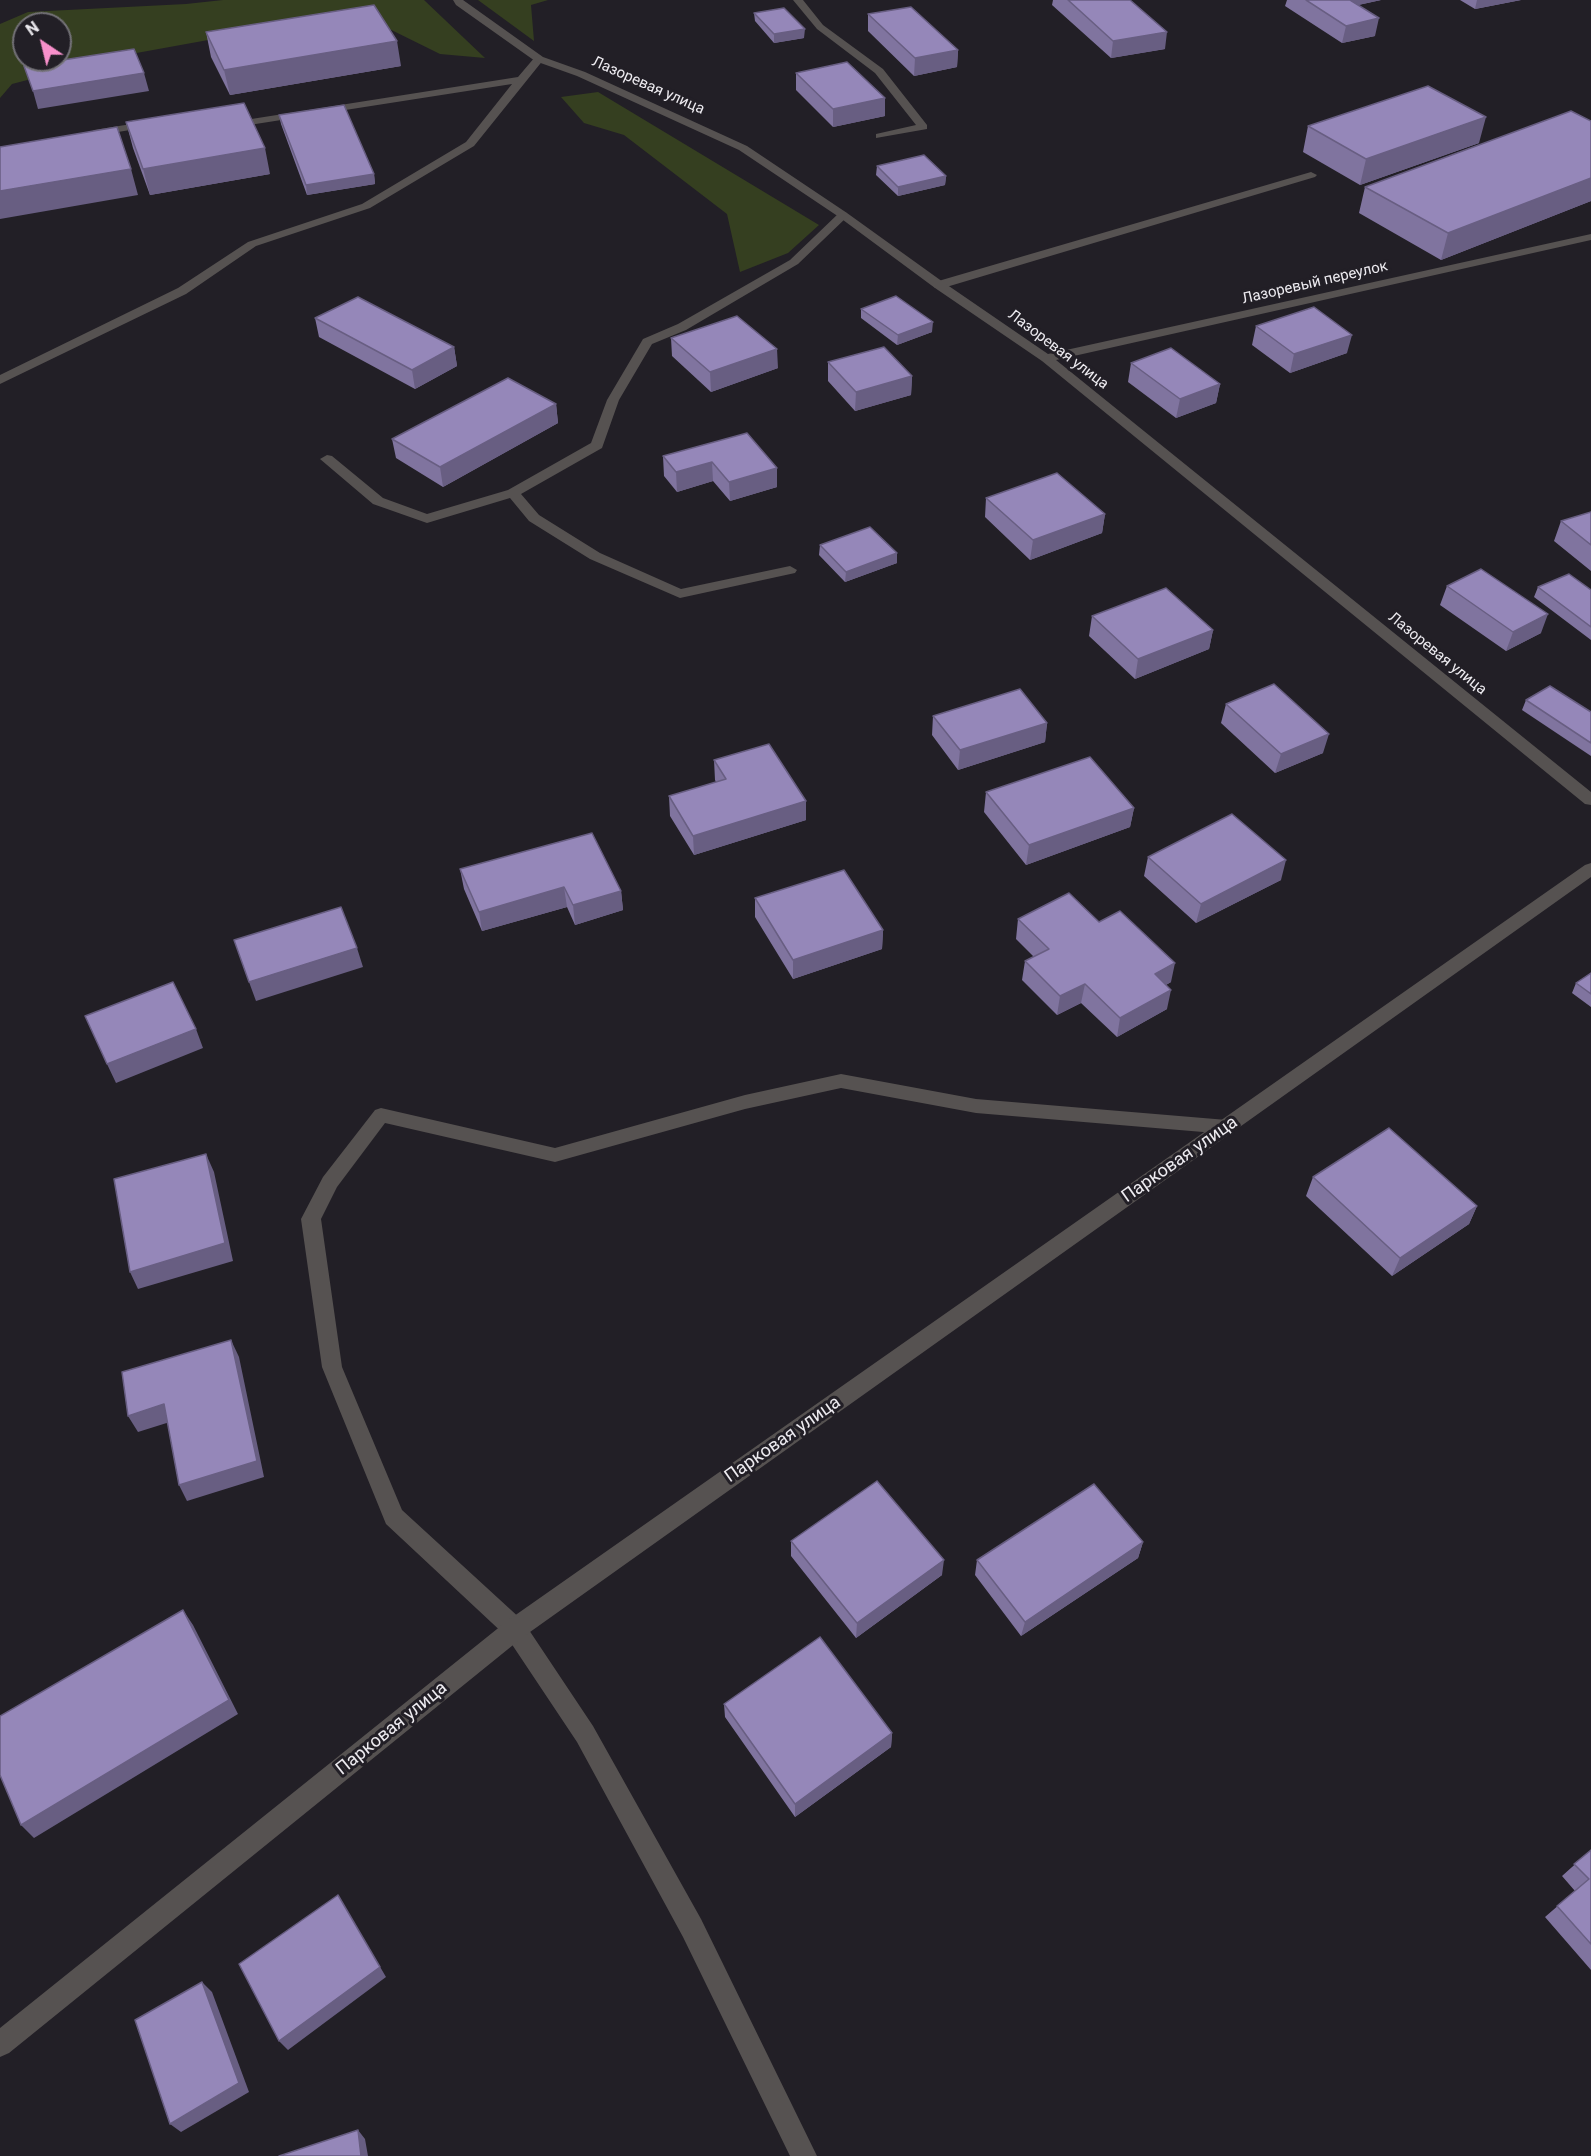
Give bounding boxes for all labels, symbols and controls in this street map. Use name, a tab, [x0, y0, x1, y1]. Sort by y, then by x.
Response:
north arrow	[12, 12, 72, 72]
text: N	[22, 17, 43, 40]
street label: Лазоревая улица	[589, 53, 707, 119]
street label: Лазоревый переулок	[1240, 257, 1390, 309]
street label: Лазоревая улица	[1004, 306, 1112, 394]
street label: Лазоревая улица	[1384, 609, 1490, 699]
street label: Парковая улица	[1118, 1112, 1242, 1208]
street label: Парковая улица	[721, 1392, 845, 1488]
street label: Парковая улица	[332, 1678, 452, 1780]

